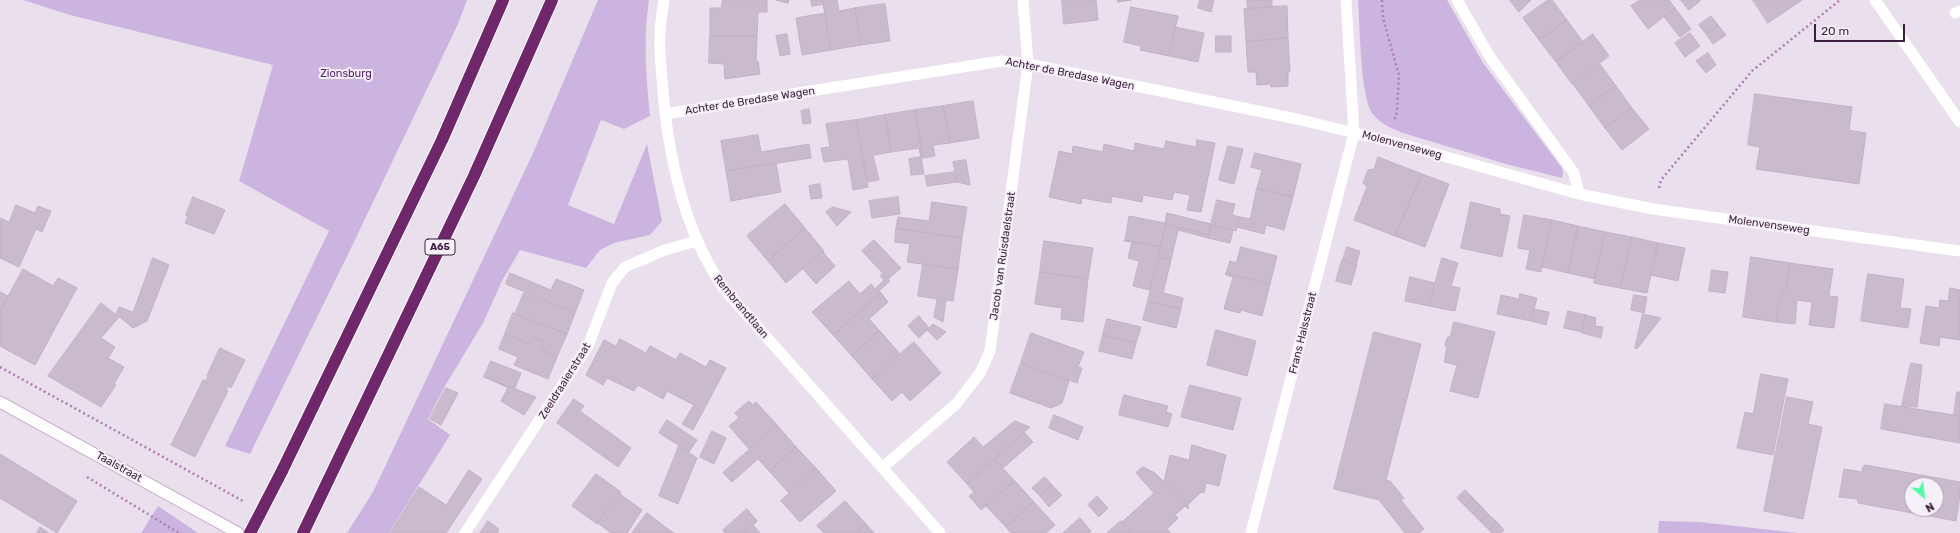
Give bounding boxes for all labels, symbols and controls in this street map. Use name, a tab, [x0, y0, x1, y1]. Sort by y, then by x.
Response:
scale bar	[1816, 16, 1907, 42]
text: 20 m	[1821, 24, 1849, 38]
street label: Achter de Bredase Wagen	[1004, 55, 1136, 93]
park label: Zionsburg	[320, 67, 372, 81]
street label: Achter de Bredase Wagen	[684, 84, 816, 118]
street label: Molenvenseweg	[1361, 128, 1443, 162]
street label: Jacob van Ruisdaelstraat	[987, 191, 1019, 321]
street label: Molenvenseweg	[1727, 213, 1811, 237]
road number: A65	[425, 239, 455, 255]
street label: Rembrandtlaan	[711, 273, 771, 341]
street label: Frans Halsstraat	[1286, 291, 1320, 375]
street label: Zeeldraaierstraat	[536, 340, 594, 422]
street label: Taalstraat	[94, 449, 144, 485]
north arrow	[1904, 477, 1944, 517]
text: N	[1923, 499, 1936, 515]

